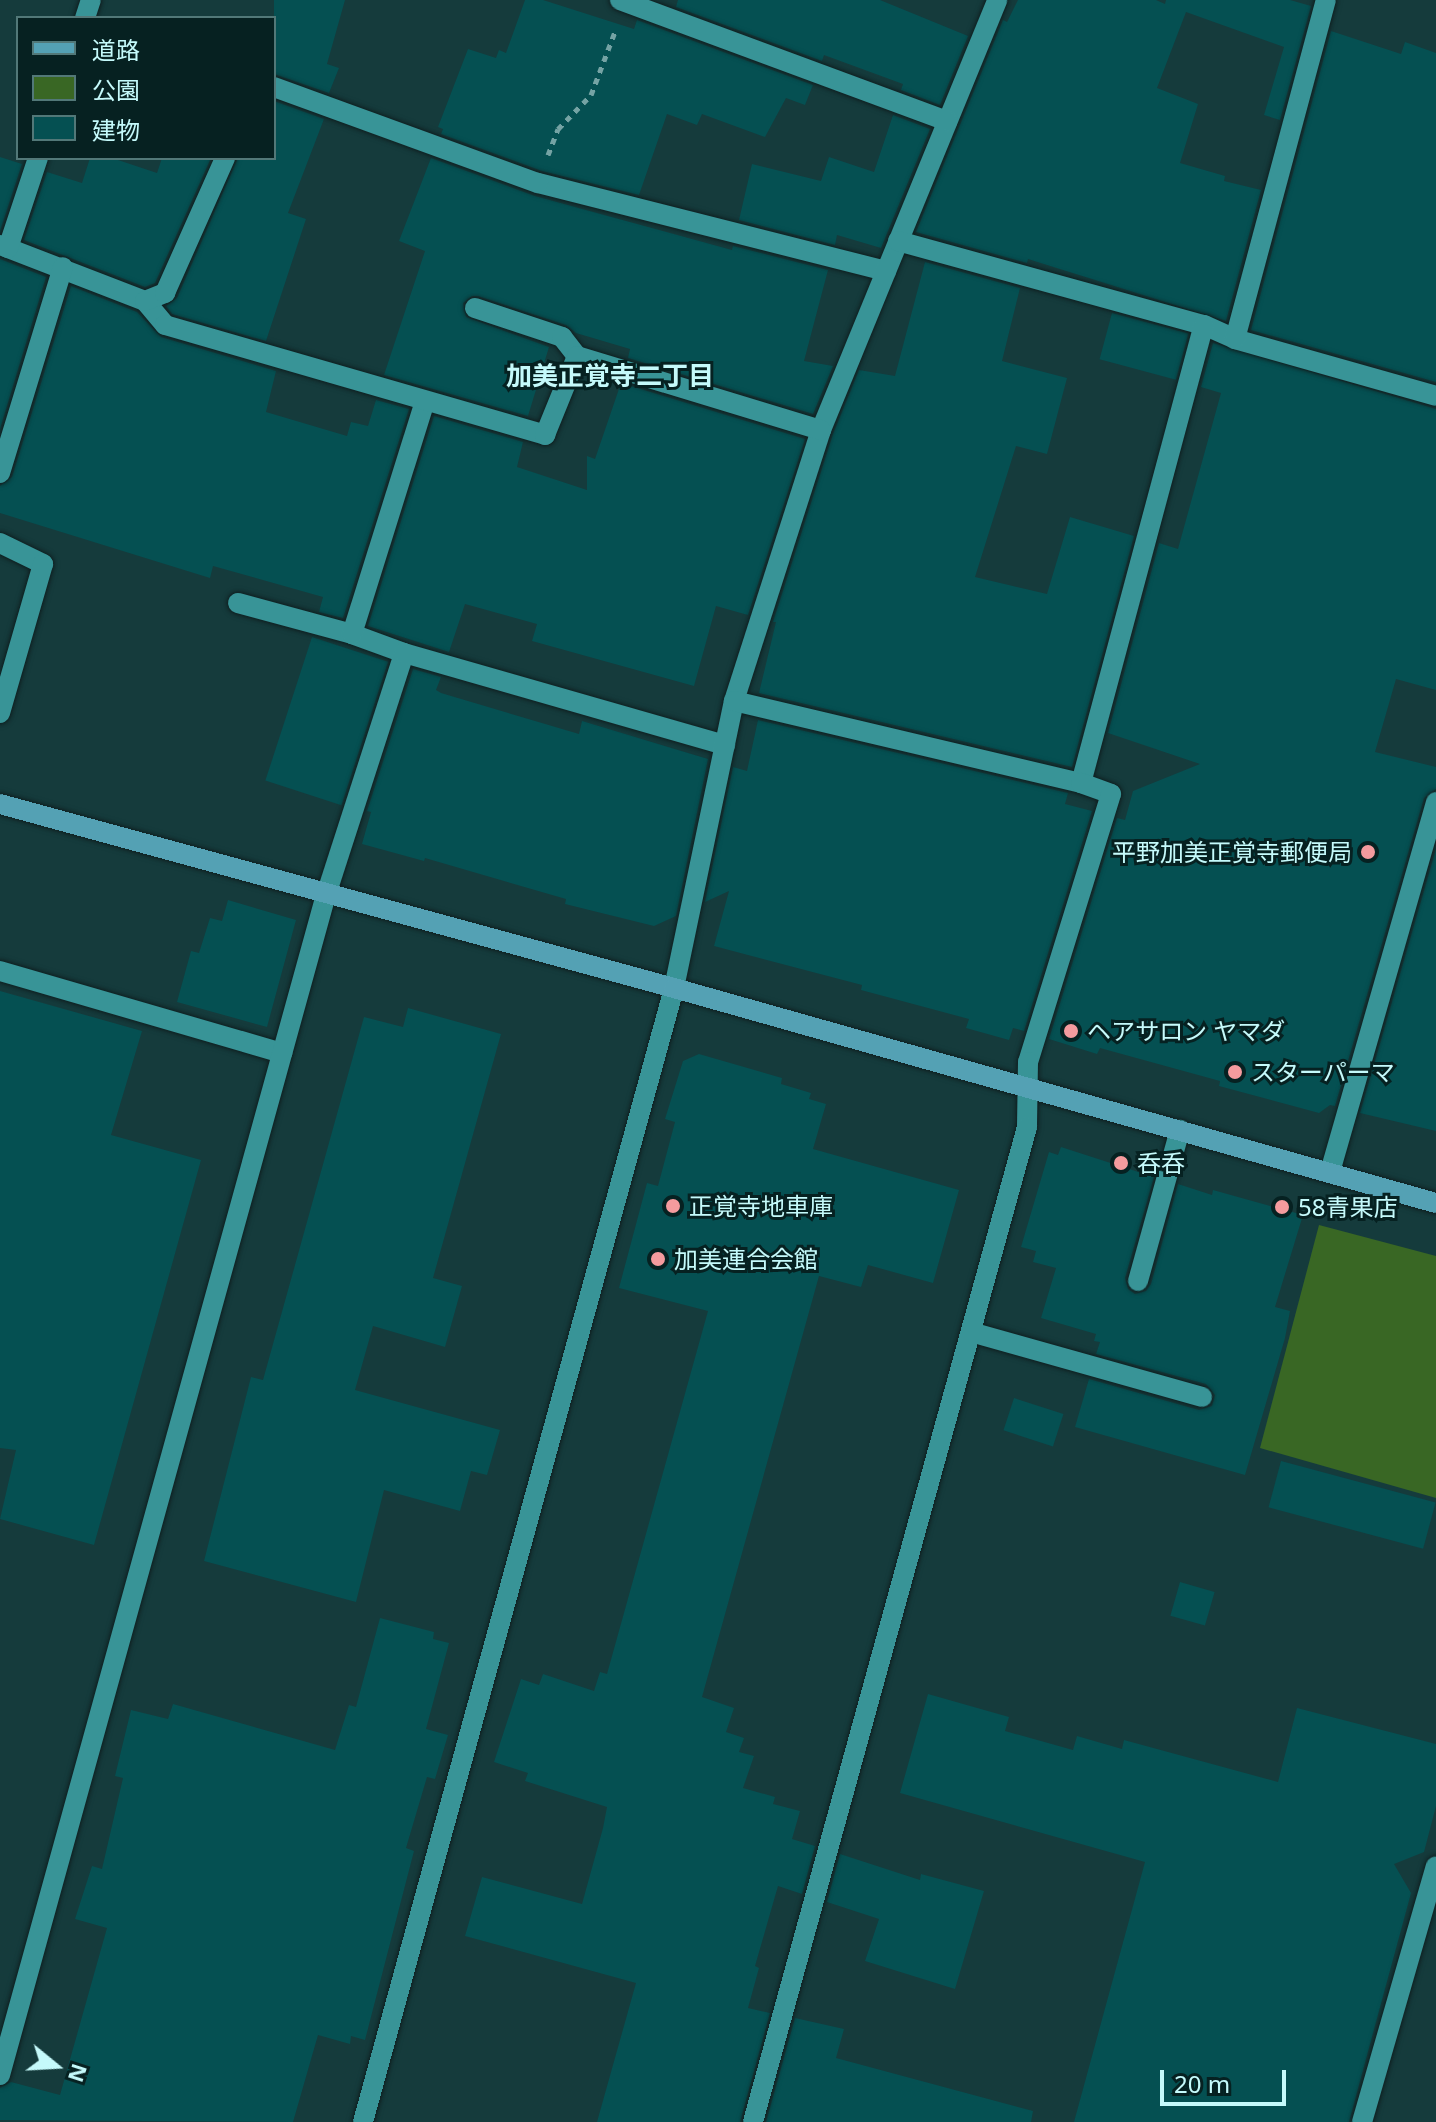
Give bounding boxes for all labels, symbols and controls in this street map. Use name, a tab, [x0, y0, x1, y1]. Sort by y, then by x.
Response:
legend	[16, 16, 276, 160]
text: 道路	[92, 33, 140, 66]
text: 公園	[92, 73, 140, 106]
text: 建物	[92, 113, 140, 146]
district label: 加美正覚寺二丁目	[506, 360, 714, 392]
place label: 平野加美正覚寺郵便局	[1112, 838, 1352, 866]
marker: 平野加美正覚寺郵便局	[1359, 843, 1377, 861]
place label: ヘアサロン ヤマダ	[1087, 1017, 1285, 1045]
marker: ヘアサロン ヤマダ	[1062, 1022, 1080, 1040]
place label: スターパーマ	[1251, 1058, 1395, 1086]
marker: スターパーマ	[1226, 1063, 1244, 1081]
place label: 呑呑	[1137, 1149, 1185, 1177]
marker: 呑呑	[1112, 1154, 1130, 1172]
place label: 正覚寺地車庫	[689, 1192, 833, 1220]
place label: 58青果店	[1298, 1193, 1397, 1221]
marker: 正覚寺地車庫	[664, 1197, 682, 1215]
marker: 58青果店	[1273, 1198, 1291, 1216]
place label: 加美連合会館	[674, 1245, 818, 1273]
marker: 加美連合会館	[649, 1250, 667, 1268]
north arrow	[16, 2026, 96, 2106]
scale bar	[1164, 2054, 1290, 2104]
text: N	[62, 2060, 96, 2087]
text: 20 m	[1174, 2067, 1230, 2100]

